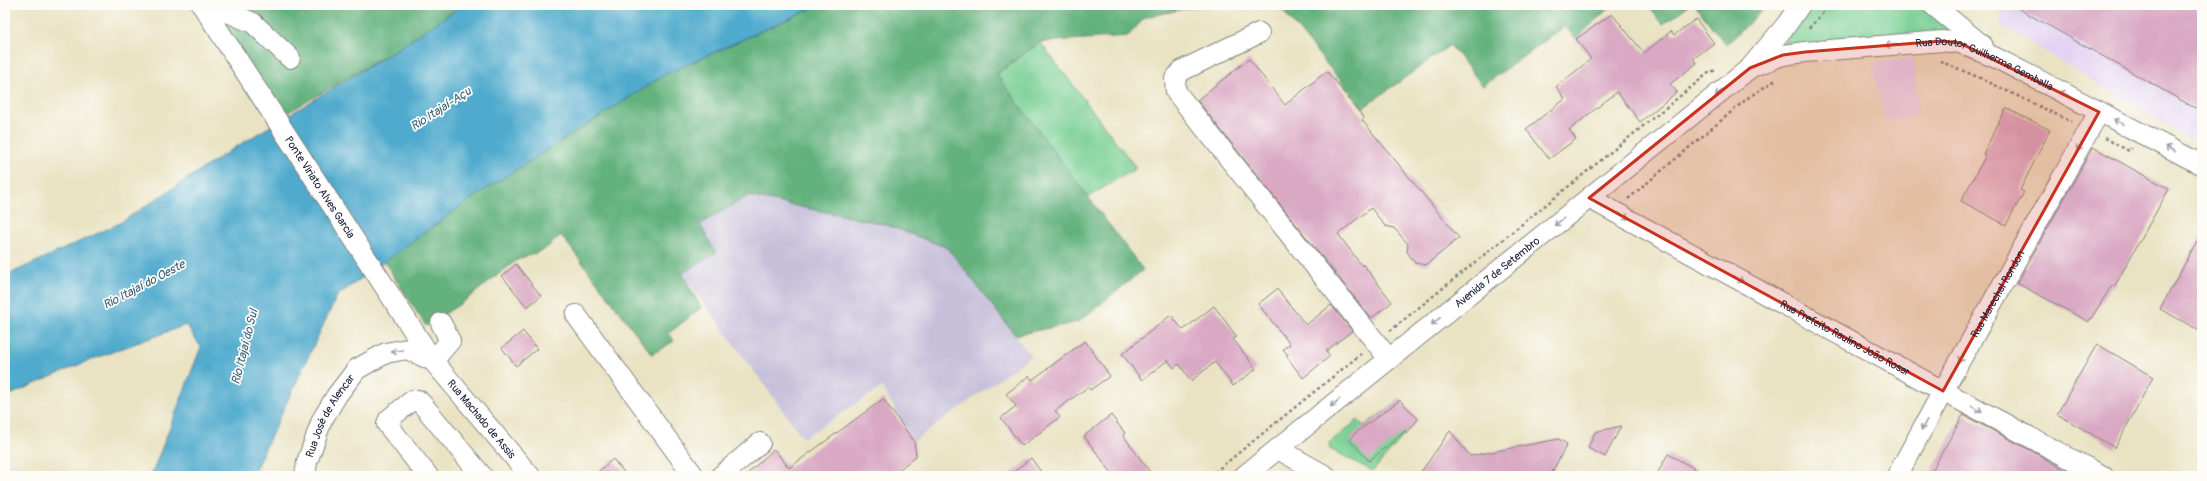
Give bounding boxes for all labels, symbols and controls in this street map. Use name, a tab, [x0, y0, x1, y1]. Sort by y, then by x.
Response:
street label: Rua Doutor Guilherme Gemballa	[1915, 35, 2056, 93]
one-way arrow	[1885, 41, 1898, 48]
water label: Rio Itajaí-Açu	[408, 83, 475, 134]
one-way arrow	[1715, 87, 1725, 96]
one-way arrow	[2059, 89, 2071, 97]
one-way arrow	[2113, 118, 2125, 126]
street label: Ponte Viriato Alves Garcia	[282, 134, 358, 240]
one-way arrow	[2076, 140, 2084, 152]
one-way arrow	[2164, 145, 2176, 152]
one-way arrow	[1618, 213, 1630, 220]
one-way arrow	[1553, 217, 1564, 226]
street label: Avenida 7 de Setembro	[1452, 234, 1542, 310]
street label: Rua Marechal Rondon	[1968, 248, 2027, 340]
water label: Rio Itajaí do Oeste	[100, 257, 188, 313]
one-way arrow	[1732, 275, 1744, 283]
street label: Rua Prefeito Raulino João Rosar	[1778, 297, 1913, 378]
water label: Rio Itajaí do Sul	[228, 307, 262, 386]
one-way arrow	[1430, 316, 1441, 325]
one-way arrow	[391, 347, 404, 355]
one-way arrow	[1957, 351, 1965, 363]
street label: Rua José de Alencar	[303, 371, 357, 459]
street label: Rua Machado de Assis	[445, 377, 519, 461]
one-way arrow	[1329, 398, 1340, 407]
one-way arrow	[1971, 406, 1983, 413]
one-way arrow	[1920, 419, 1928, 431]

